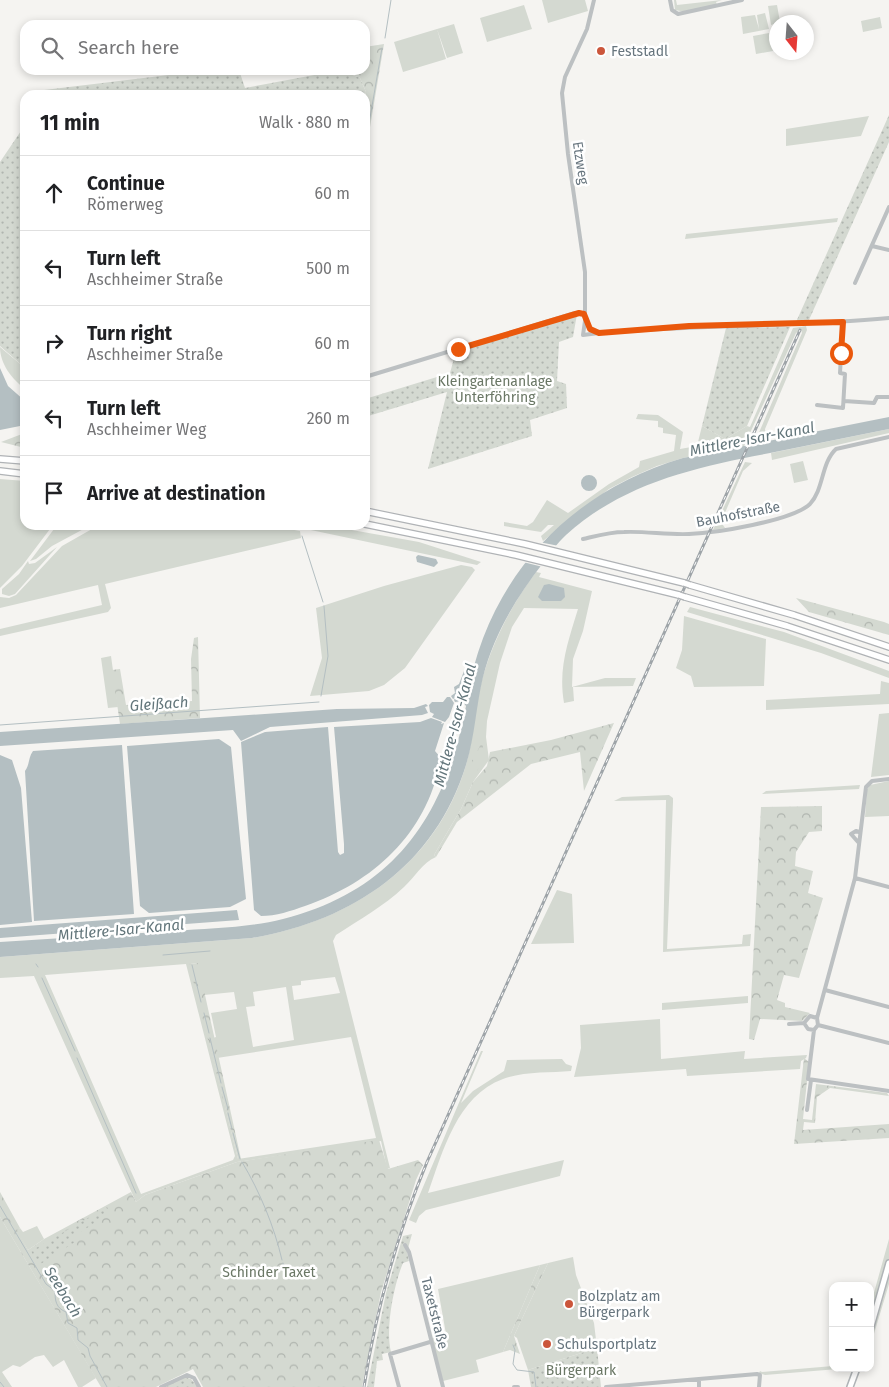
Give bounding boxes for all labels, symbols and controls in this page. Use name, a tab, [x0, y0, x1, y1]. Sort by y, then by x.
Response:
north arrow	[769, 15, 814, 60]
search box	[20, 20, 370, 75]
icon: search	[38, 34, 66, 62]
text: Search here	[78, 36, 179, 59]
place label: Feststadl	[611, 43, 668, 60]
marker: Feststadl	[595, 45, 607, 57]
text: 11 min	[40, 110, 100, 136]
text: Walk · 880 m	[259, 113, 350, 132]
street label: Etzweg	[569, 140, 592, 187]
text: Continue	[87, 172, 165, 195]
icon: ahead	[40, 179, 68, 207]
text: 60 m	[315, 184, 350, 203]
text: Römerweg	[87, 195, 163, 214]
text: Turn left	[87, 247, 161, 270]
icon: left	[40, 254, 68, 282]
text: 500 m	[306, 259, 350, 278]
text: Aschheimer Straße	[87, 270, 223, 289]
text: Turn right	[87, 322, 172, 345]
icon: right	[40, 329, 68, 357]
text: 60 m	[315, 334, 350, 353]
route end	[447, 338, 470, 361]
route start	[830, 342, 853, 365]
text: Aschheimer Straße	[87, 345, 223, 364]
park label: Kleingartenanlage Unterföhring	[438, 373, 552, 406]
text: Turn left	[87, 397, 161, 420]
icon: left	[40, 404, 68, 432]
text: 260 m	[307, 409, 350, 428]
water label: Mittlere-Isar-Kanal	[688, 418, 816, 460]
text: Aschheimer Weg	[87, 420, 206, 439]
icon: arrive	[40, 479, 68, 507]
text: Arrive at destination	[87, 482, 266, 505]
street label: Bauhofstraße	[695, 498, 782, 531]
water label: Mittlere-Isar-Kanal	[430, 661, 480, 789]
water label: Gleißach	[129, 693, 189, 715]
water label: Mittlere-Isar-Kanal	[57, 916, 185, 944]
water label: Seebach	[40, 1262, 86, 1321]
park label: Schinder Taxet	[222, 1264, 317, 1281]
street label: Taxetstraße	[417, 1275, 452, 1351]
map controls	[829, 1282, 874, 1372]
button: +	[829, 1282, 874, 1327]
place label: Bolzplatz am Bürgerpark	[579, 1288, 661, 1321]
marker: Bolzplatz am Bürgerpark	[563, 1298, 575, 1310]
button: −	[829, 1327, 874, 1372]
place label: Schulsportplatz	[557, 1336, 656, 1353]
marker: Schulsportplatz	[541, 1338, 553, 1350]
park label: Bürgerpark	[546, 1362, 617, 1379]

